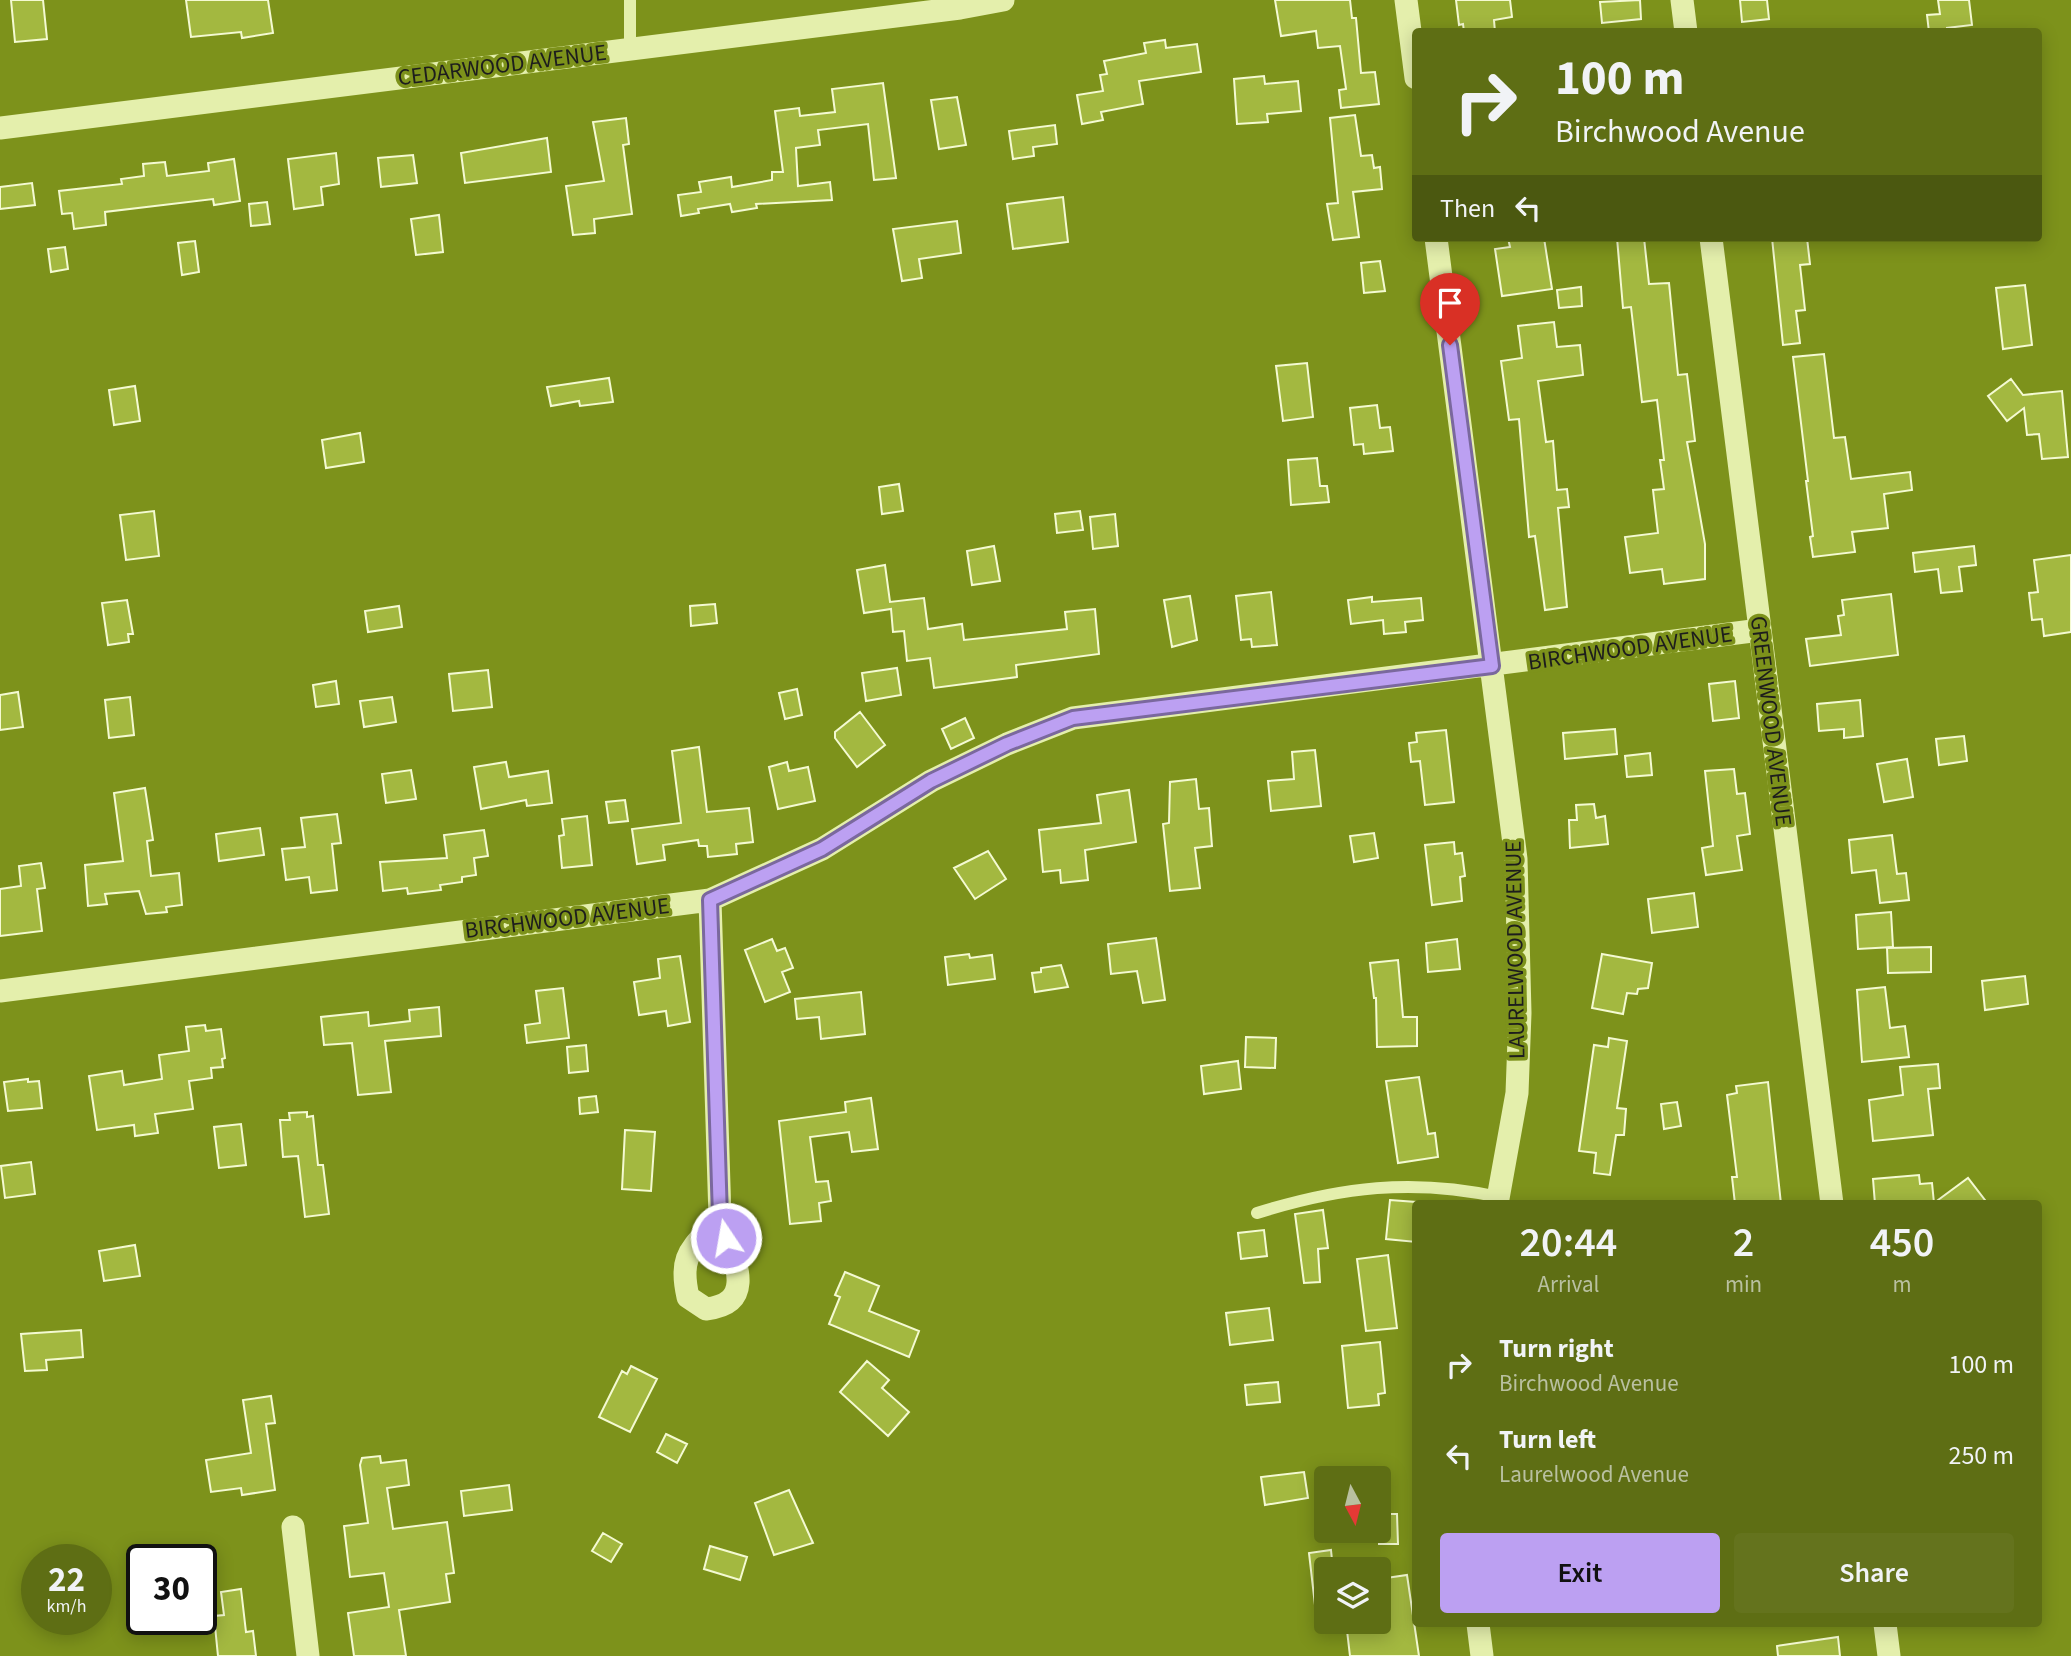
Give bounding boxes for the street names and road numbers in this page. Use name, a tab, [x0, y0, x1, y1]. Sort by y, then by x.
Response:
street label: CEDARWOOD AVENUE	[396, 36, 608, 94]
street label: GREENWOOD AVENUE	[1742, 614, 1800, 828]
street label: BIRCHWOOD AVENUE	[1526, 617, 1734, 679]
street label: LAURELWOOD AVENUE	[1497, 840, 1533, 1060]
street label: BIRCHWOOD AVENUE	[463, 889, 671, 947]

